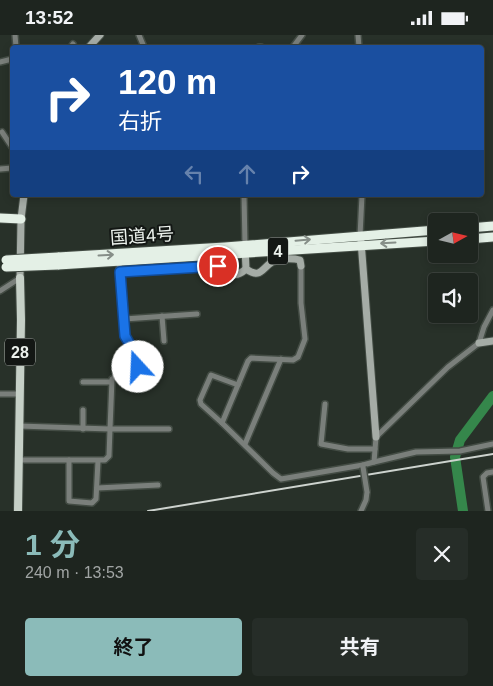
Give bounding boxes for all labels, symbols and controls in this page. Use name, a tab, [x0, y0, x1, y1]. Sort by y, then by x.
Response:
text: 13:52	[25, 7, 74, 28]
text: 120 m	[118, 62, 217, 101]
icon: right	[35, 65, 100, 130]
text: 右折	[118, 109, 162, 134]
icon: left	[180, 160, 208, 188]
icon: ahead	[233, 160, 261, 188]
icon: right	[286, 160, 314, 188]
north arrow	[428, 213, 478, 263]
map controls	[428, 213, 478, 323]
street label: 国道4号	[109, 224, 175, 248]
one-way arrow	[295, 236, 311, 245]
road number: 4	[268, 237, 288, 265]
one-way arrow	[380, 239, 396, 248]
pin	[197, 245, 239, 287]
one-way arrow	[98, 250, 114, 259]
icon: arrive	[204, 252, 232, 280]
button: sound	[428, 273, 478, 323]
road number: 28	[5, 339, 35, 365]
position arrow	[111, 340, 163, 392]
text: 1 分	[25, 528, 80, 561]
button: close	[416, 528, 468, 580]
text: 240 m · 13:53	[25, 564, 124, 581]
button: 終了	[25, 618, 242, 676]
button: 共有	[252, 618, 468, 676]

